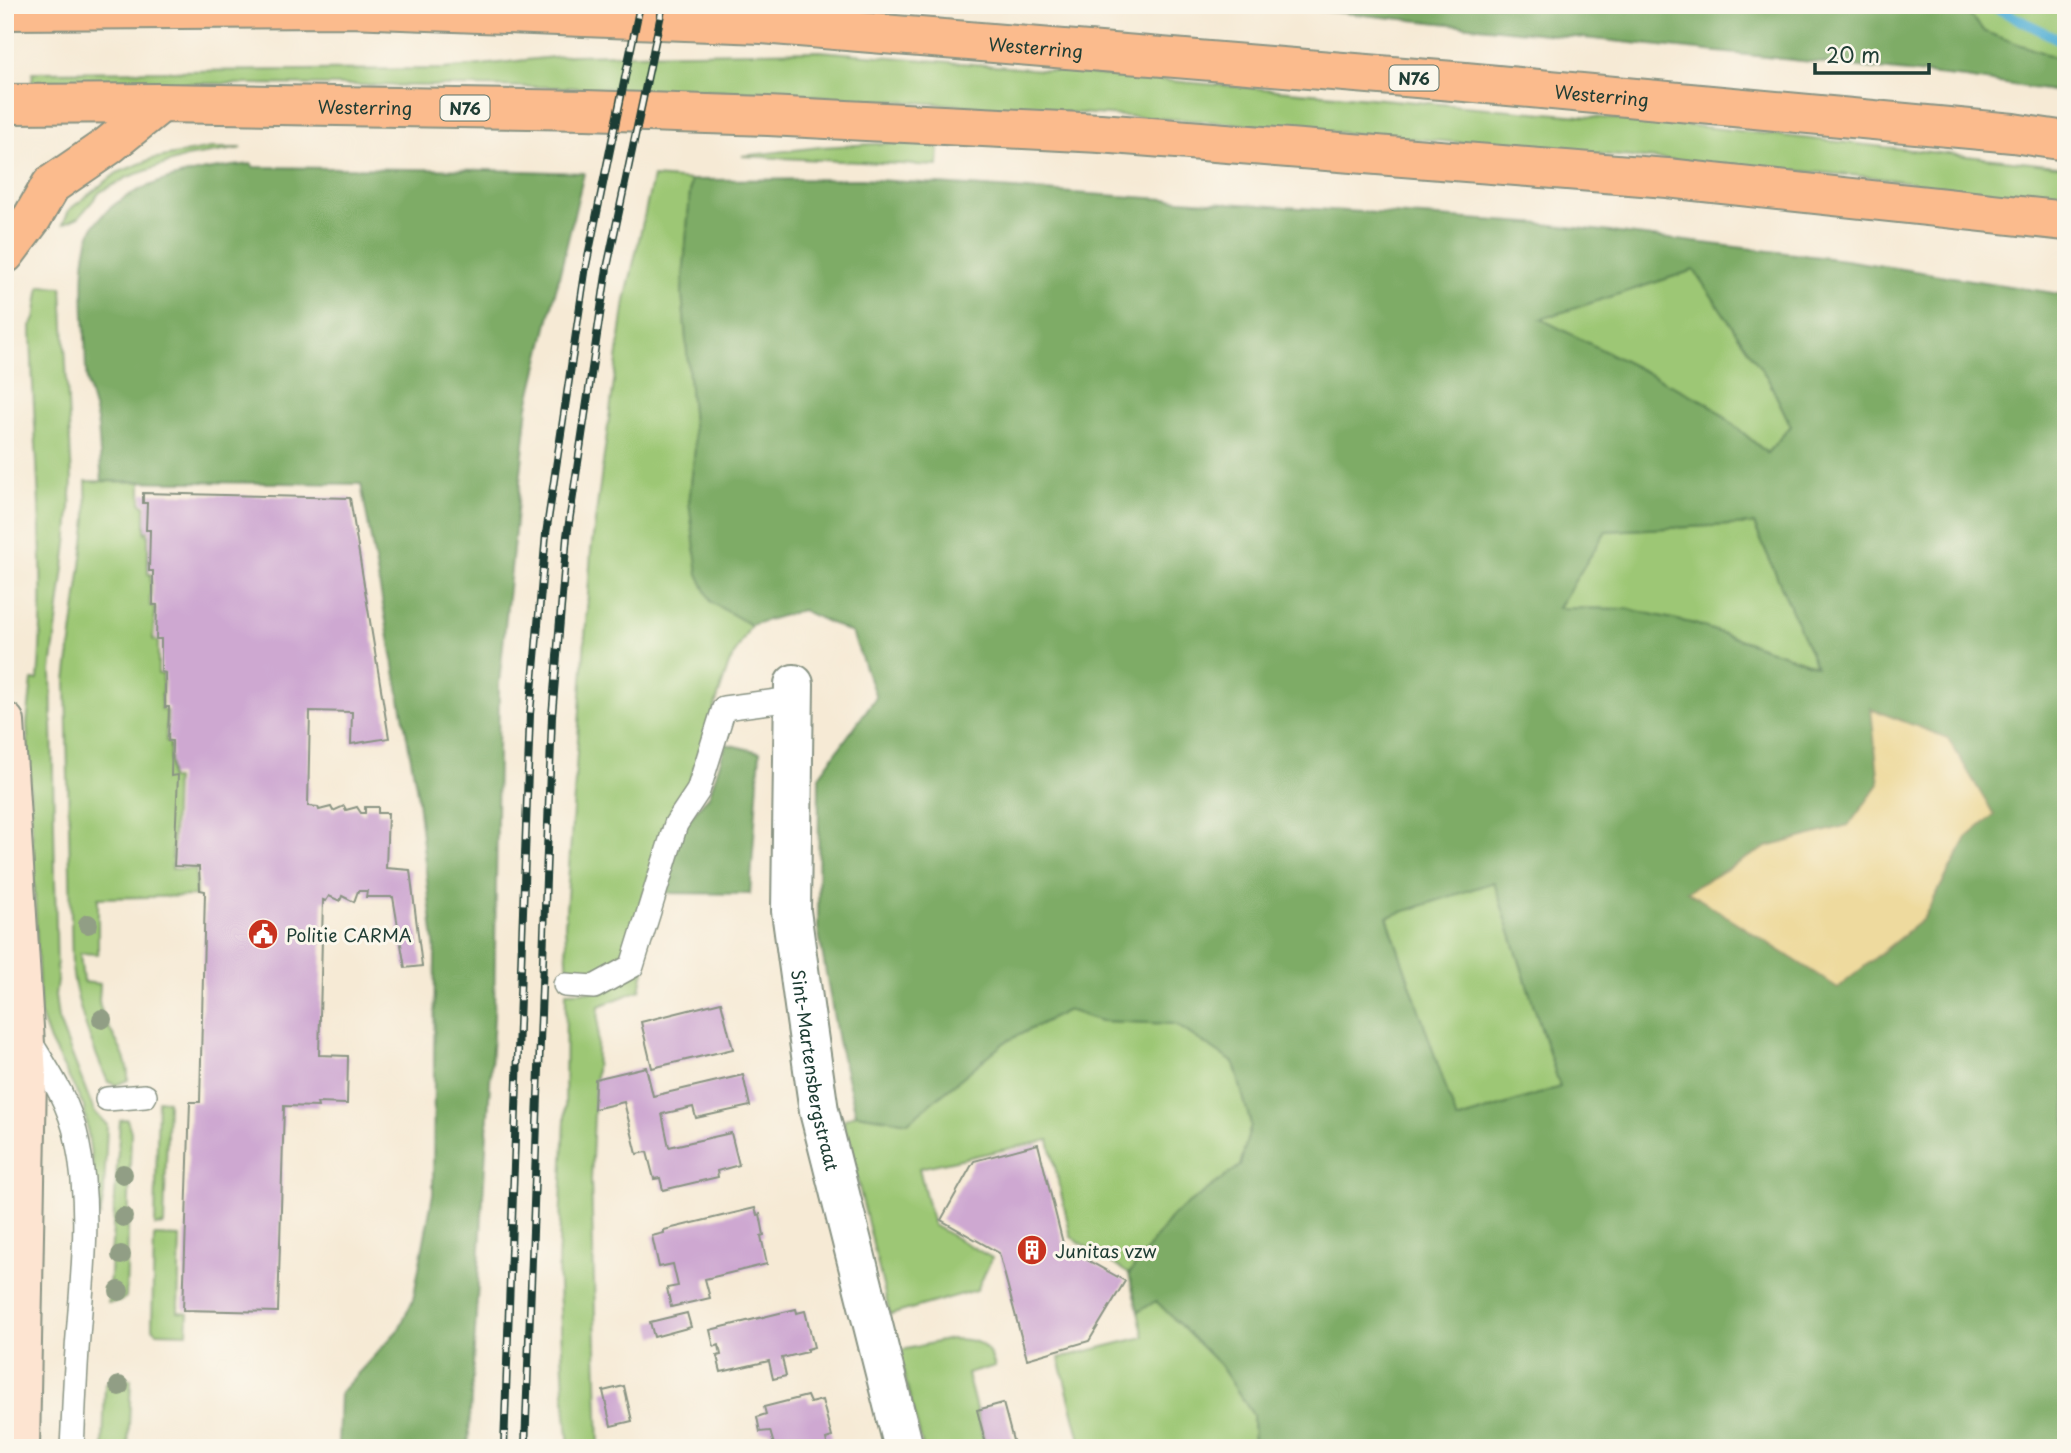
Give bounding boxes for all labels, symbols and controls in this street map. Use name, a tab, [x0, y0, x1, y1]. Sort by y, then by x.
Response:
street label: Westerring	[987, 29, 1084, 64]
scale bar	[1815, 32, 1929, 76]
text: 20 m	[1826, 38, 1880, 70]
road number: N76	[1390, 66, 1438, 90]
street label: Westerring	[1553, 77, 1650, 113]
street label: Westerring	[317, 92, 413, 121]
road number: N76	[440, 96, 490, 120]
public building icon: Politie CARMA	[246, 917, 280, 951]
place label: Politie CARMA	[286, 921, 412, 948]
street label: Sint-Martensbergstraat	[786, 968, 847, 1174]
building icon: Junitas vzw	[1015, 1233, 1049, 1267]
place label: Junitas vzw	[1055, 1237, 1157, 1264]

